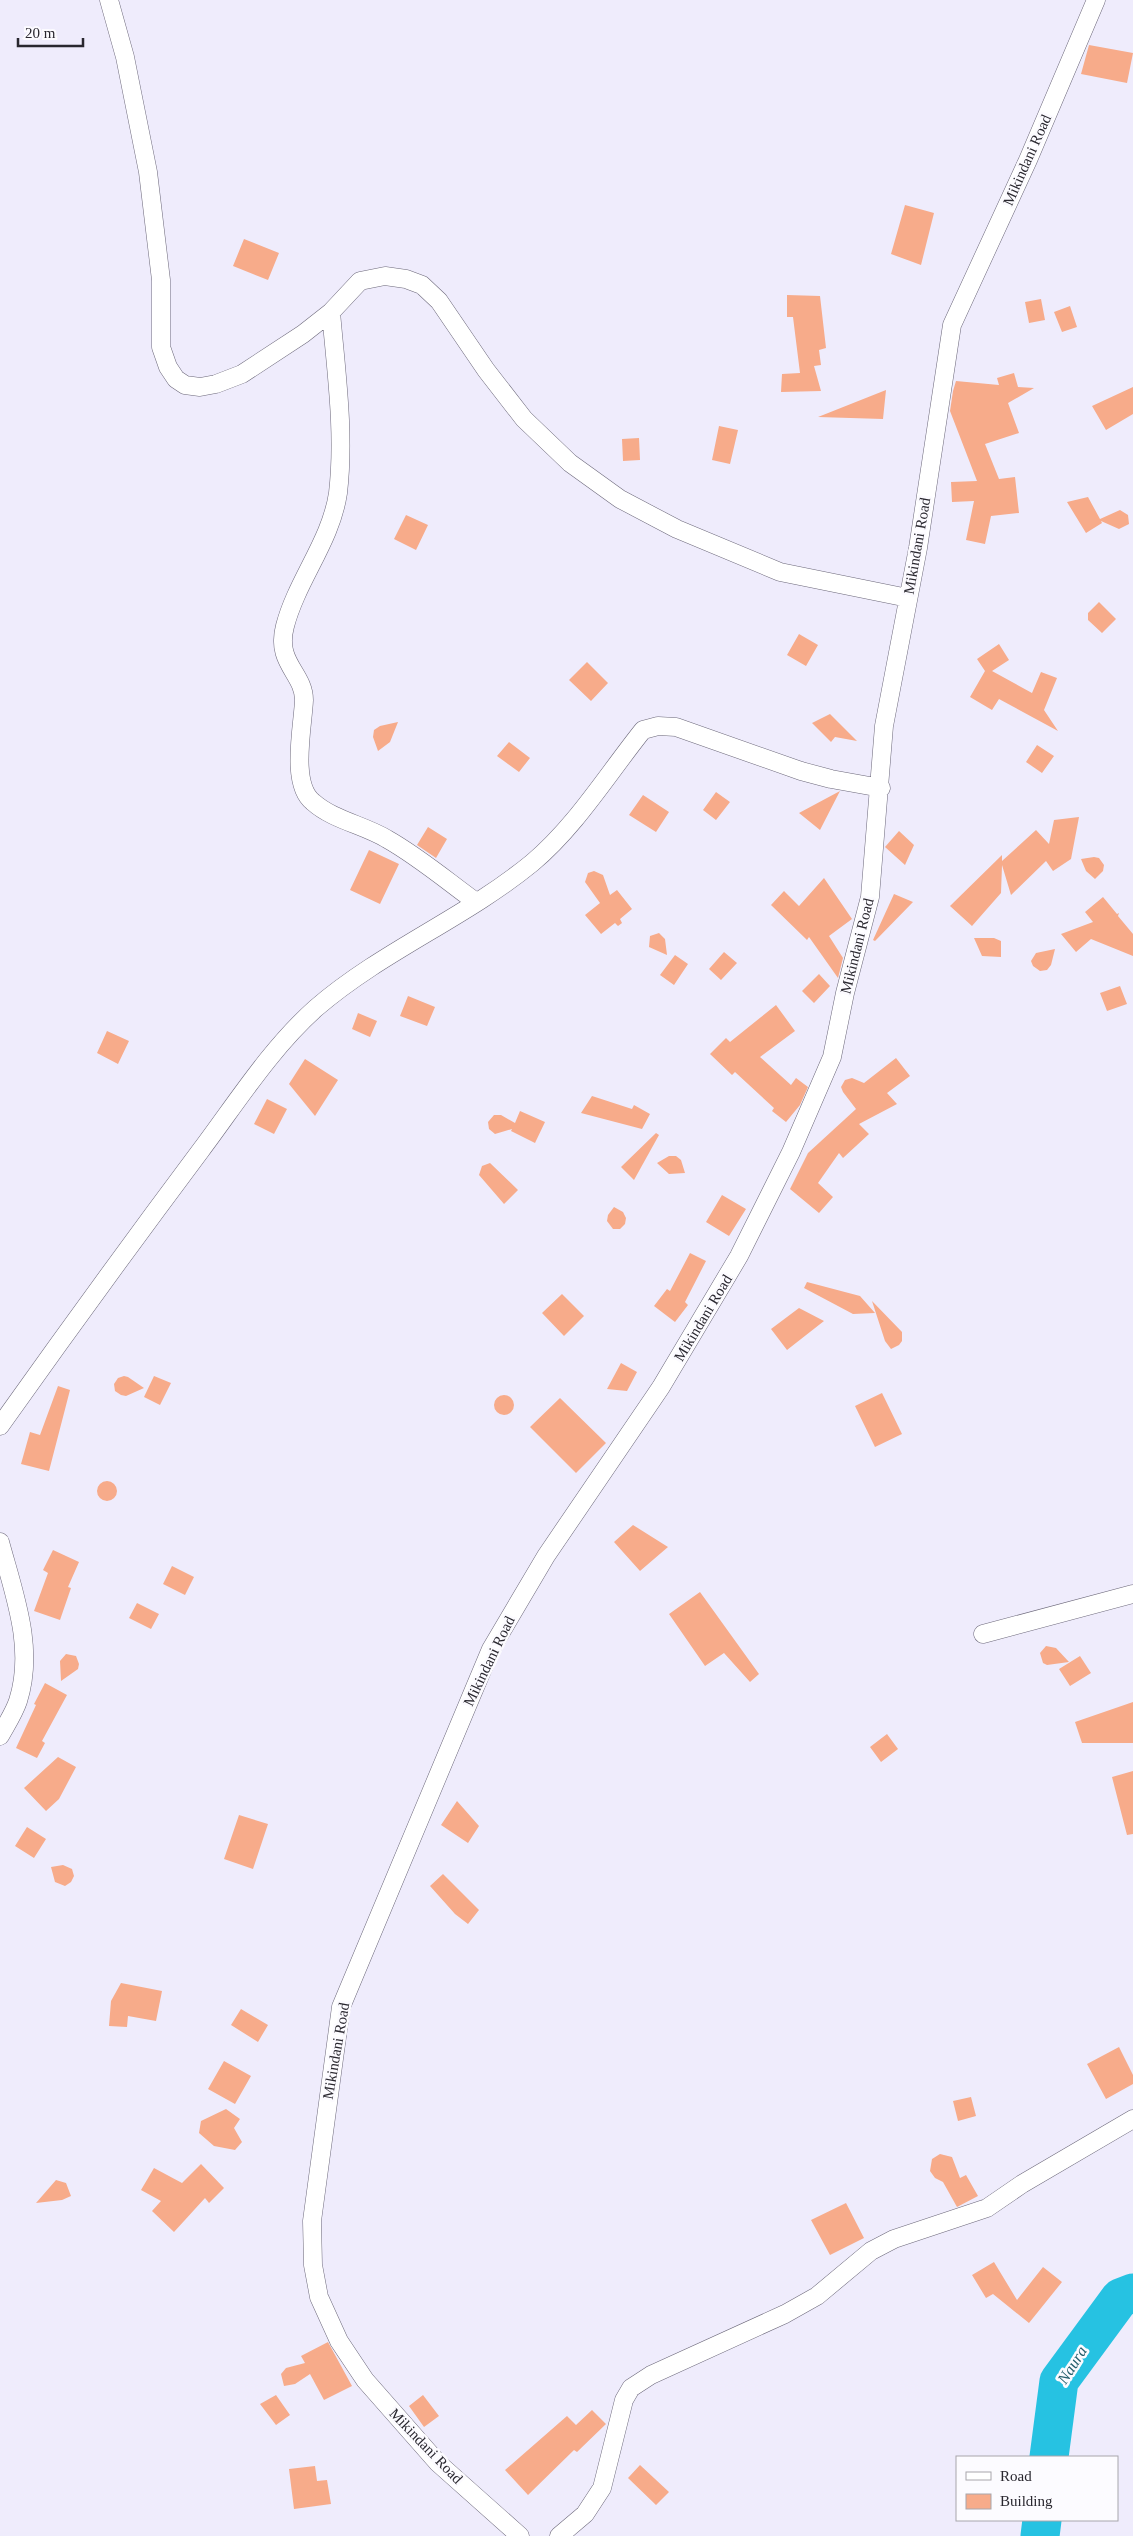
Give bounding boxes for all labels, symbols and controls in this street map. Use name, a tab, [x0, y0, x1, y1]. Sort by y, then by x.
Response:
scale bar	[18, 15, 82, 47]
text: 20 m	[25, 25, 56, 41]
street label: Mikindani Road	[1000, 112, 1054, 208]
street label: Mikindani Road	[901, 496, 933, 596]
street label: Mikindani Road	[837, 896, 877, 995]
street label: Mikindani Road	[671, 1271, 735, 1364]
street label: Mikindani Road	[460, 1613, 518, 1709]
street label: Mikindani Road	[320, 2001, 352, 2101]
water label: Naura	[1053, 2343, 1090, 2388]
street label: Mikindani Road	[386, 2405, 466, 2487]
legend	[956, 2456, 1118, 2521]
text: Road	[1000, 2468, 1032, 2484]
text: Building	[1000, 2493, 1053, 2509]

